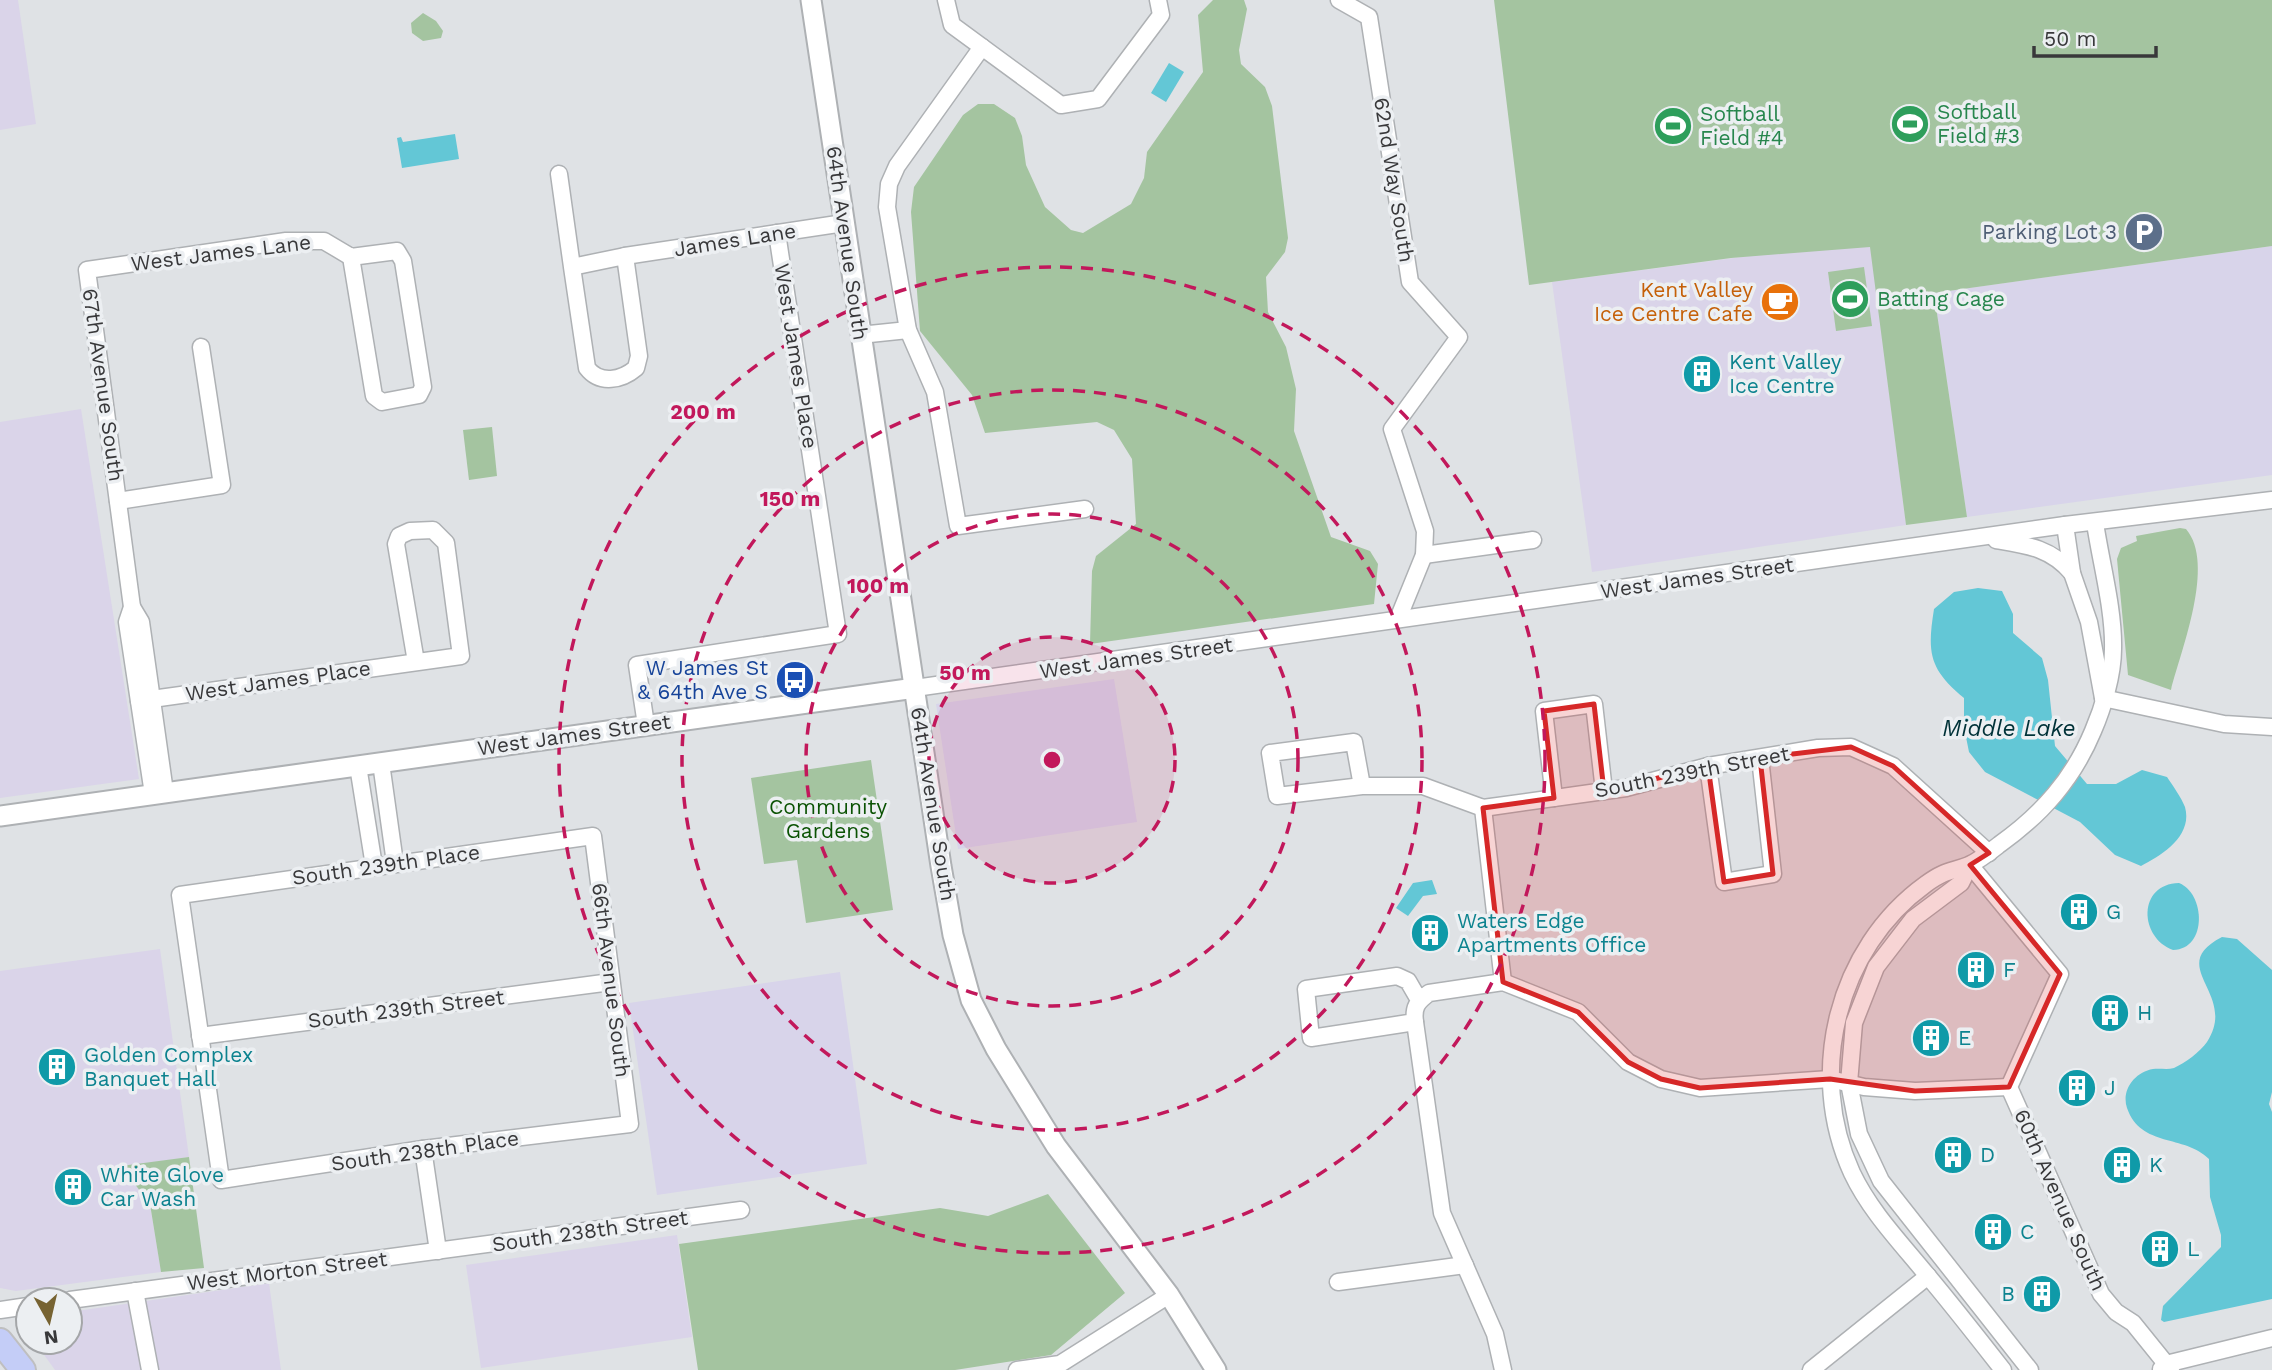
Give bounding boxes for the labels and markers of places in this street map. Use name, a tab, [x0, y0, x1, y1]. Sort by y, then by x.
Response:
place label: Softball Field #3	[1937, 99, 2020, 148]
place label: Softball Field #4	[1700, 101, 1784, 150]
sports icon: Softball Field #3	[1889, 103, 1931, 145]
sports icon: Softball Field #4	[1652, 105, 1694, 147]
parking icon: Parking Lot 3	[2123, 211, 2165, 253]
place label: Parking Lot 3	[1982, 219, 2117, 244]
place label: Kent Valley Ice Centre Cafe	[1594, 277, 1753, 326]
sports icon: Batting Cage	[1829, 278, 1871, 320]
cafe icon: Kent Valley Ice Centre Cafe	[1759, 281, 1801, 323]
place label: Batting Cage	[1877, 286, 2005, 311]
place label: Kent Valley Ice Centre	[1729, 349, 1842, 398]
building icon: Kent Valley Ice Centre	[1681, 353, 1723, 395]
place label: W James St & 64th Ave S	[637, 655, 768, 704]
bus stop icon: W James St & 64th Ave S	[774, 659, 816, 701]
centre of rings	[1040, 748, 1064, 772]
building icon: G	[2058, 891, 2100, 933]
place label: G	[2106, 899, 2121, 924]
place label: Waters Edge Apartments Office	[1457, 908, 1646, 957]
building icon: Waters Edge Apartments Office	[1409, 912, 1451, 954]
building icon: F	[1955, 949, 1997, 991]
place label: F	[2003, 957, 2016, 982]
building icon: H	[2089, 992, 2131, 1034]
place label: H	[2137, 1000, 2152, 1025]
building icon: E	[1910, 1017, 1952, 1059]
place label: E	[1958, 1025, 1971, 1050]
place label: Golden Complex Banquet Hall	[84, 1042, 253, 1091]
building icon: Golden Complex Banquet Hall	[36, 1046, 78, 1088]
building icon: J	[2056, 1067, 2098, 1109]
place label: J	[2104, 1075, 2116, 1100]
building icon: D	[1932, 1134, 1974, 1176]
place label: D	[1980, 1142, 1995, 1167]
building icon: K	[2101, 1144, 2143, 1186]
place label: K	[2149, 1152, 2163, 1177]
place label: White Glove Car Wash	[100, 1162, 224, 1211]
building icon: White Glove Car Wash	[52, 1166, 94, 1208]
building icon: C	[1972, 1211, 2014, 1253]
place label: C	[2020, 1219, 2034, 1244]
building icon: L	[2139, 1228, 2181, 1270]
place label: L	[2187, 1236, 2200, 1261]
building icon: B	[2021, 1273, 2063, 1315]
place label: B	[2001, 1281, 2015, 1306]

